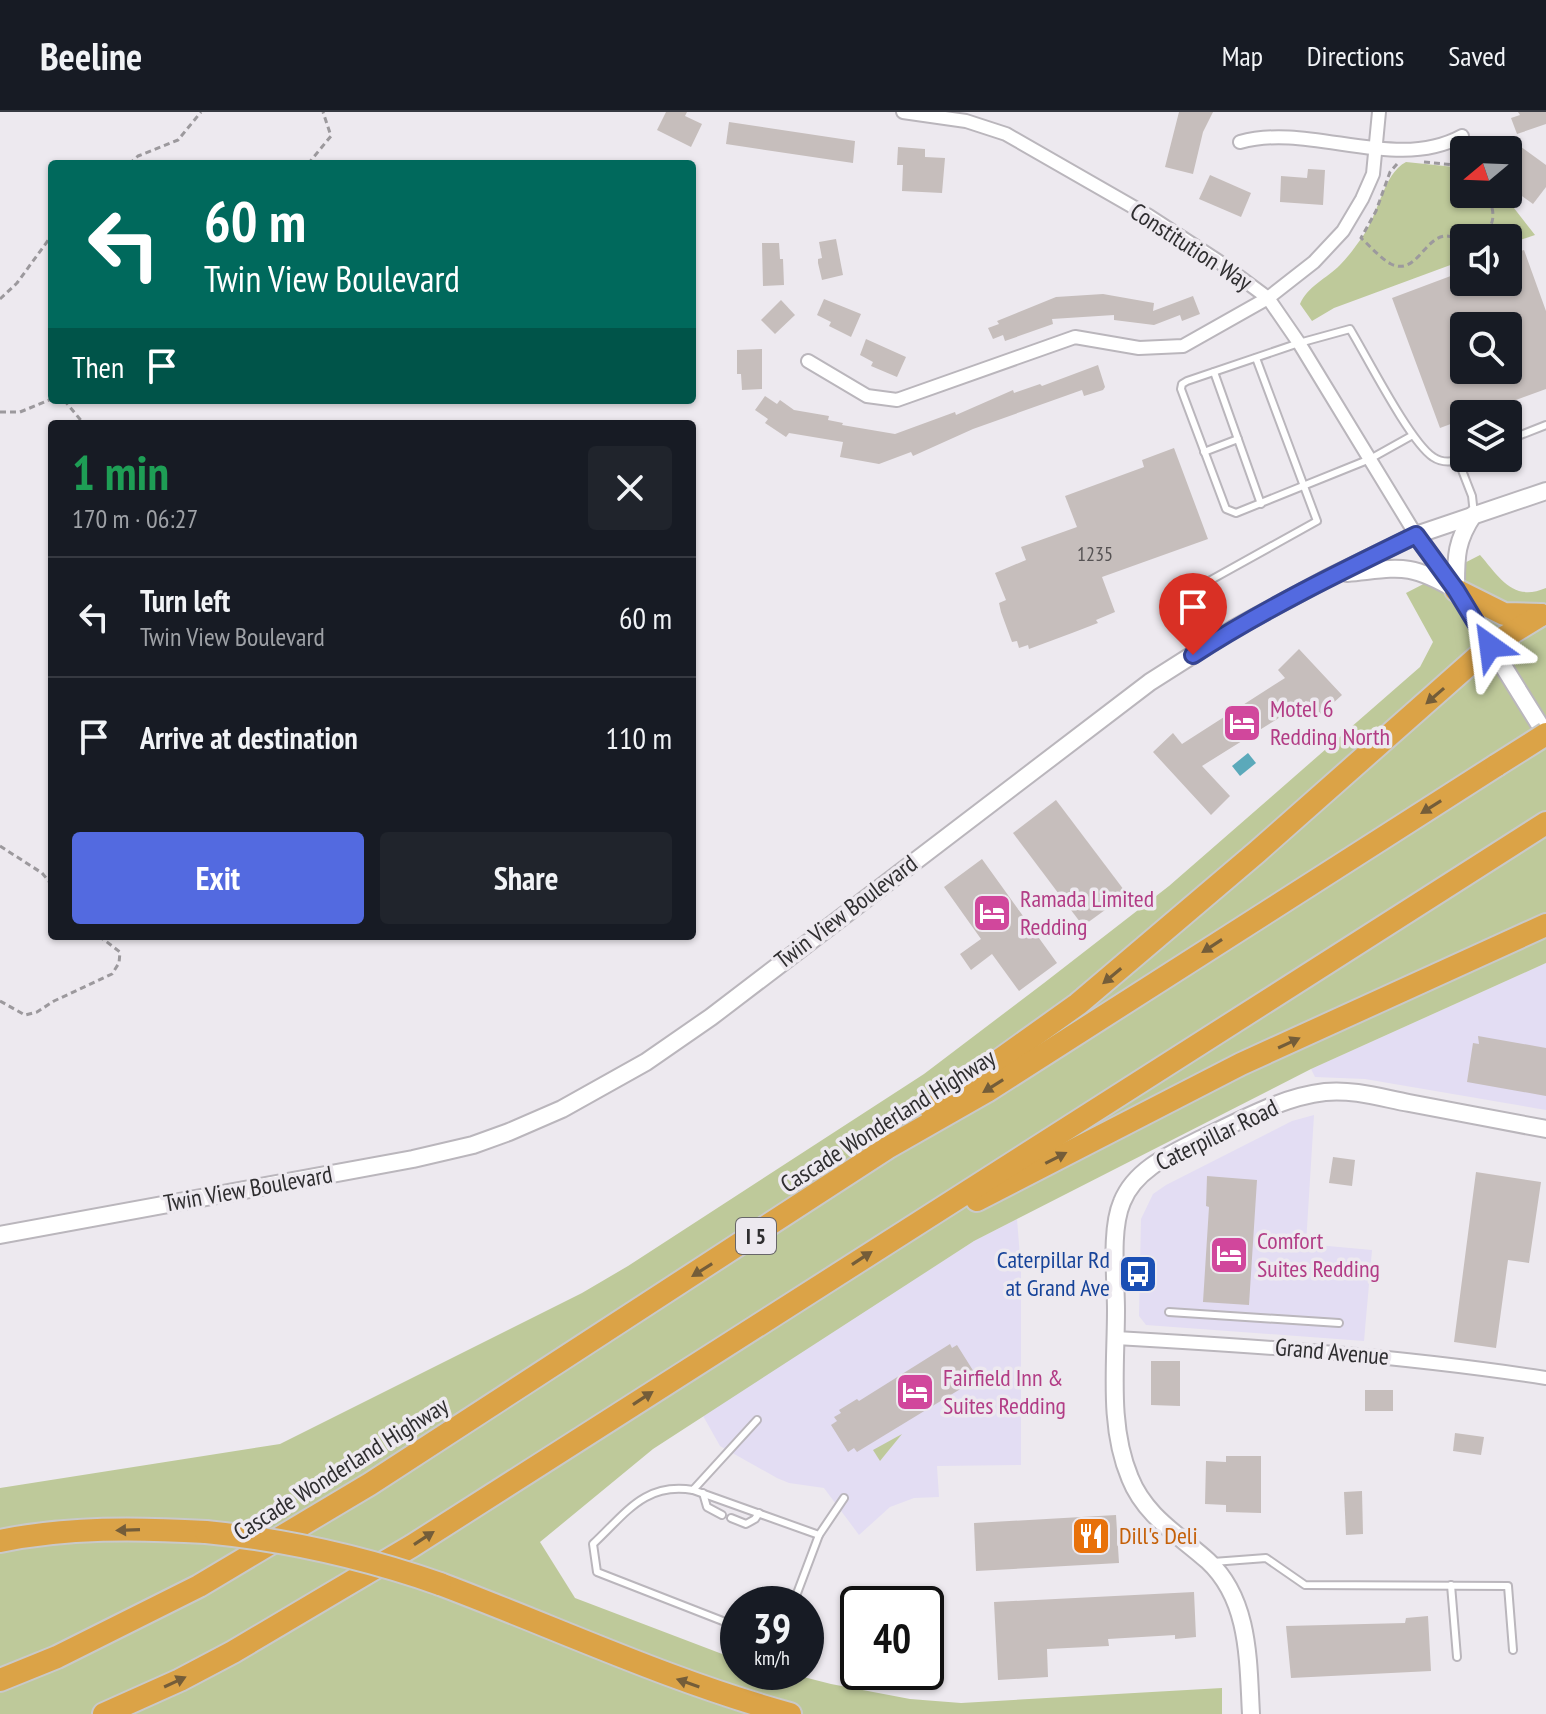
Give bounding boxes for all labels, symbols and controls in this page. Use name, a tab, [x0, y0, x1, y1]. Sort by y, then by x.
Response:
text: Beeline	[40, 31, 142, 80]
text: Map	[1222, 37, 1263, 74]
text: Directions	[1307, 37, 1404, 74]
text: Saved	[1448, 37, 1506, 74]
north arrow	[1450, 136, 1522, 208]
map controls	[1450, 136, 1522, 472]
text: 60 m	[204, 185, 306, 257]
icon: left	[72, 192, 176, 296]
street label: Constitution Way	[1124, 196, 1258, 298]
button: sound	[1450, 224, 1522, 296]
text: Twin View Boulevard	[204, 255, 460, 302]
button: search	[1450, 312, 1522, 384]
icon: arrive	[140, 344, 184, 388]
text: Then	[72, 347, 124, 386]
button: layers	[1450, 400, 1522, 472]
text: 1 min	[72, 441, 169, 503]
button: close	[588, 446, 672, 530]
text: 170 m · 06:27	[72, 502, 198, 535]
house number: 1235	[1077, 541, 1113, 567]
pin	[1159, 573, 1227, 655]
text: Turn left	[140, 581, 230, 620]
icon: arrive	[1171, 585, 1215, 629]
icon: left	[72, 595, 116, 639]
text: 60 m	[619, 598, 672, 637]
position arrow	[1448, 604, 1532, 688]
text: Twin View Boulevard	[140, 620, 325, 653]
one-way arrow	[1426, 687, 1446, 704]
place label: Motel 6 Redding North	[1270, 693, 1390, 752]
hotel icon: Motel 6 Redding North	[1221, 702, 1263, 744]
icon: arrive	[72, 715, 116, 759]
text: Arrive at destination	[140, 718, 358, 757]
text: 110 m	[606, 718, 672, 757]
one-way arrow	[1421, 800, 1442, 815]
button: Exit	[72, 832, 364, 924]
button: Share	[380, 832, 672, 924]
street label: Twin View Boulevard	[768, 848, 923, 975]
place label: Ramada Limited Redding	[1020, 883, 1154, 942]
hotel icon: Ramada Limited Redding	[971, 892, 1013, 934]
one-way arrow	[1201, 939, 1223, 953]
one-way arrow	[1102, 967, 1122, 984]
one-way arrow	[1277, 1036, 1300, 1049]
street label: Cascade Wonderland Highway	[775, 1042, 1001, 1199]
one-way arrow	[982, 1079, 1004, 1093]
street label: Caterpillar Road	[1151, 1092, 1283, 1177]
one-way arrow	[1045, 1152, 1067, 1166]
street label: Twin View Boulevard	[161, 1158, 335, 1219]
road number: I 5	[736, 1218, 776, 1254]
place label: Comfort Suites Redding	[1257, 1225, 1380, 1284]
hotel icon: Comfort Suites Redding	[1208, 1234, 1250, 1276]
place label: Caterpillar Rd at Grand Ave	[997, 1244, 1110, 1303]
one-way arrow	[851, 1251, 873, 1265]
bus stop icon: Caterpillar Rd at Grand Ave	[1117, 1253, 1159, 1295]
one-way arrow	[691, 1263, 713, 1277]
street label: Grand Avenue	[1274, 1331, 1390, 1372]
place label: Fairfield Inn & Suites Redding	[943, 1362, 1066, 1421]
hotel icon: Fairfield Inn & Suites Redding	[894, 1371, 936, 1413]
street label: Cascade Wonderland Highway	[228, 1390, 454, 1547]
one-way arrow	[632, 1391, 654, 1405]
restaurant icon: Dill's Deli	[1070, 1515, 1112, 1557]
place label: Dill's Deli	[1119, 1520, 1198, 1551]
one-way arrow	[115, 1523, 140, 1536]
one-way arrow	[413, 1531, 435, 1545]
speed limit sign: 40	[840, 1586, 944, 1690]
text: 39	[753, 1602, 791, 1654]
text: km/h	[754, 1645, 790, 1671]
one-way arrow	[163, 1675, 187, 1689]
one-way arrow	[676, 1676, 700, 1688]

